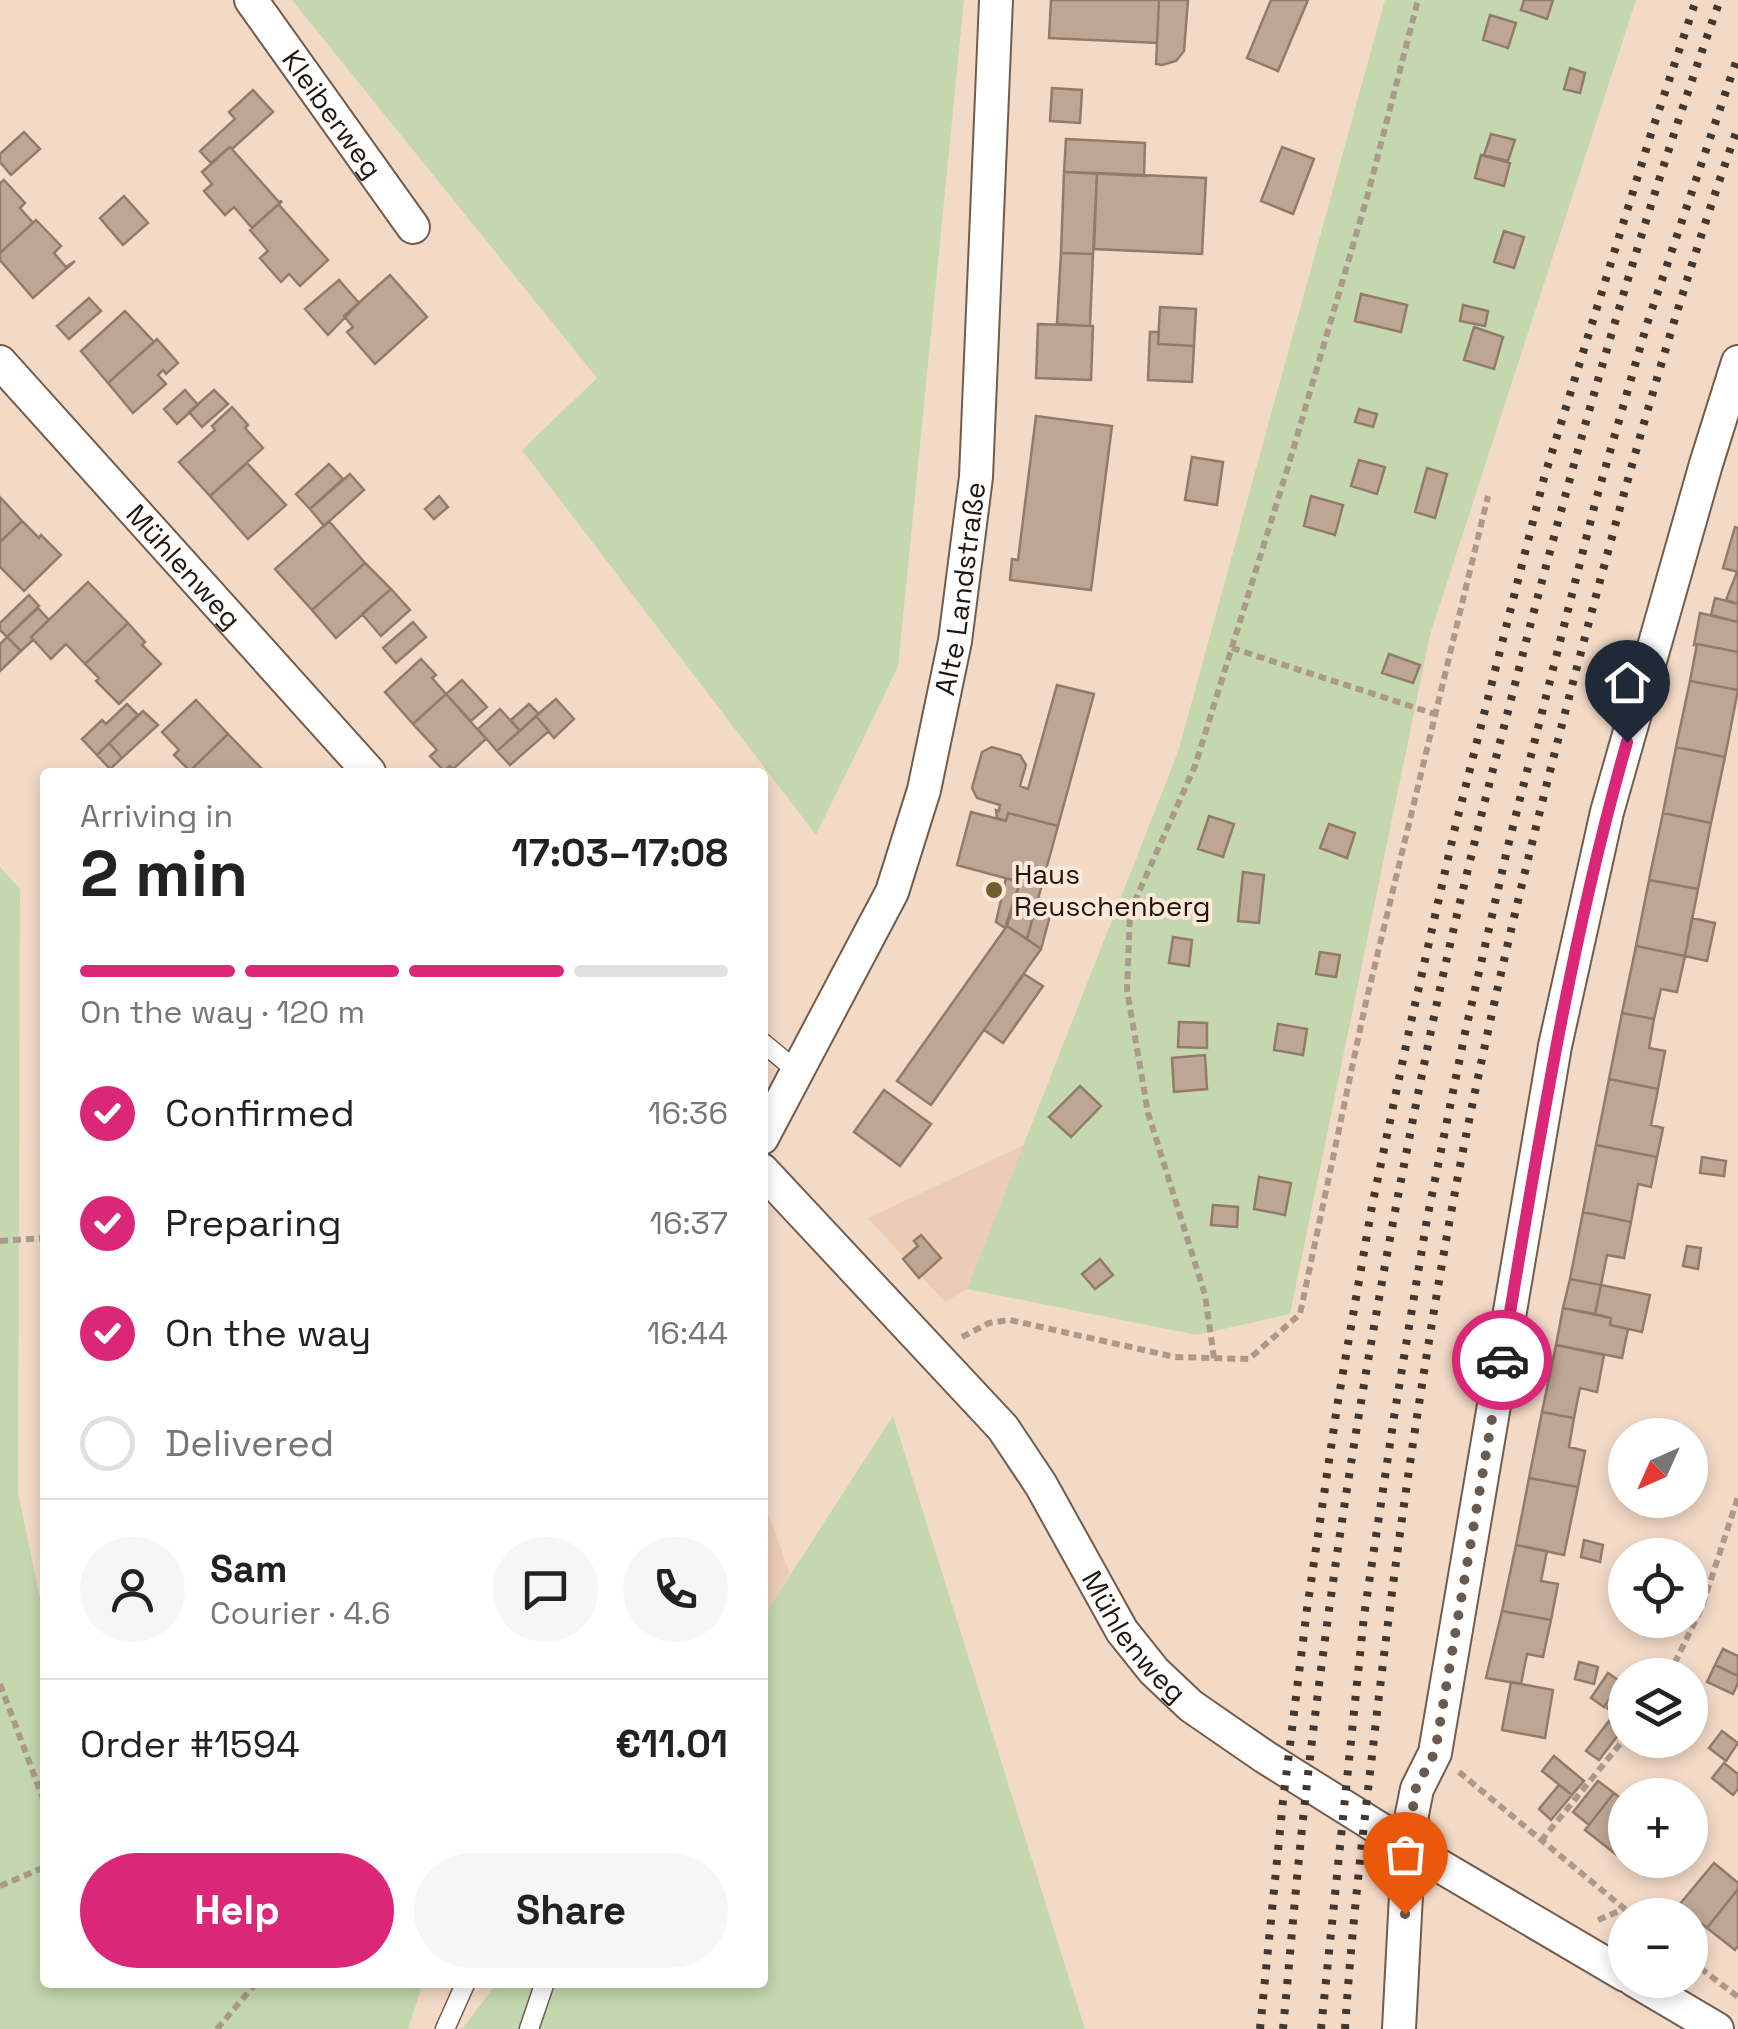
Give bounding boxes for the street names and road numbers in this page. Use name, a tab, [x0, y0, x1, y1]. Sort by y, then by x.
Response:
street label: Kleiberweg	[274, 43, 390, 185]
street label: Alte Landstraße	[926, 480, 993, 698]
street label: Mühlenweg	[118, 496, 249, 636]
street label: Mühlenweg	[1074, 1564, 1194, 1710]

